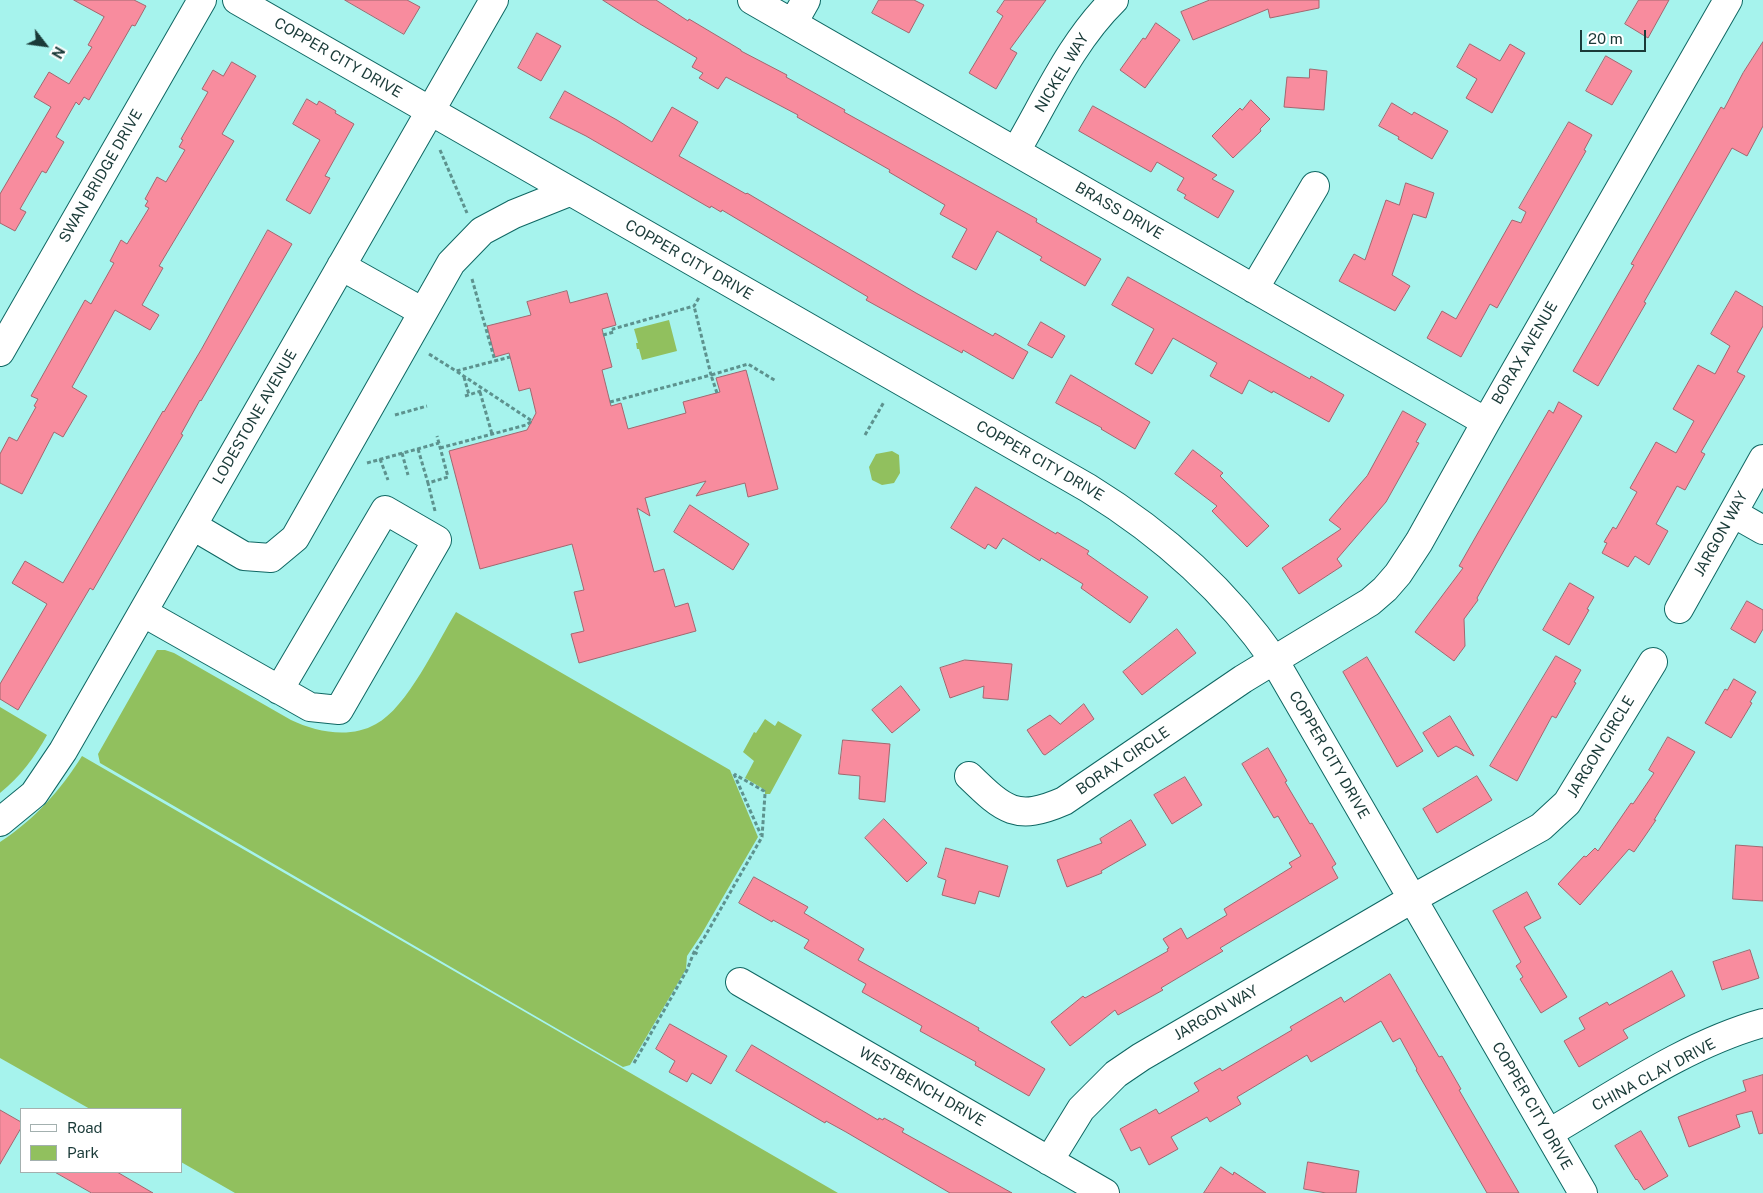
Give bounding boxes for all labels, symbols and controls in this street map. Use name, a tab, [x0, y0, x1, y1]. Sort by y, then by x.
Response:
street label: COPPER CITY DRIVE	[271, 14, 405, 102]
north arrow	[20, 20, 70, 70]
scale bar	[1583, 20, 1649, 52]
street label: NICKEL WAY	[1031, 30, 1093, 116]
text: 20 m	[1588, 30, 1623, 47]
text: N	[48, 44, 68, 61]
street label: SWAN BRIDGE DRIVE	[55, 106, 147, 246]
street label: BRASS DRIVE	[1072, 179, 1166, 243]
street label: COPPER CITY DRIVE	[622, 216, 756, 304]
street label: BORAX AVENUE	[1488, 298, 1562, 408]
street label: LODESTONE AVENUE	[209, 346, 301, 488]
street label: COPPER CITY DRIVE	[973, 417, 1107, 505]
street label: JARGON WAY	[1690, 488, 1752, 580]
street label: COPPER CITY DRIVE	[1285, 688, 1373, 822]
street label: JARGON CIRCLE	[1563, 693, 1639, 801]
street label: BORAX CIRCLE	[1073, 723, 1173, 799]
street label: JARGON WAY	[1171, 982, 1261, 1044]
street label: CHINA CLAY DRIVE	[1589, 1035, 1719, 1115]
street label: COPPER CITY DRIVE	[1488, 1039, 1576, 1173]
street label: WESTBENCH DRIVE	[856, 1043, 988, 1131]
legend	[20, 1108, 182, 1173]
text: Road	[67, 1119, 103, 1136]
text: Park	[67, 1144, 99, 1161]

